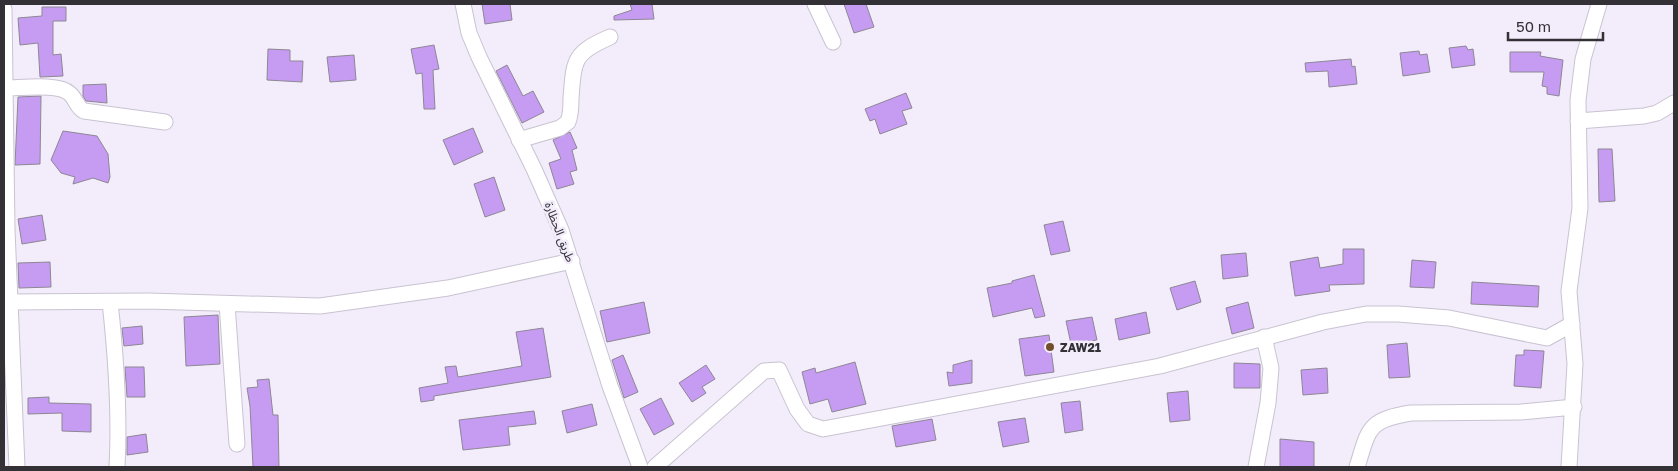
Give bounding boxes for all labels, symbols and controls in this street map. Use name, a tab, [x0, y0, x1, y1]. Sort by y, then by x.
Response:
scale bar	[1508, 10, 1603, 42]
text: 50 m	[1516, 17, 1551, 35]
street label: طريق الحظارة	[541, 200, 578, 265]
place label: ZAW21	[1060, 340, 1101, 355]
marker: ZAW21	[1044, 341, 1056, 353]

